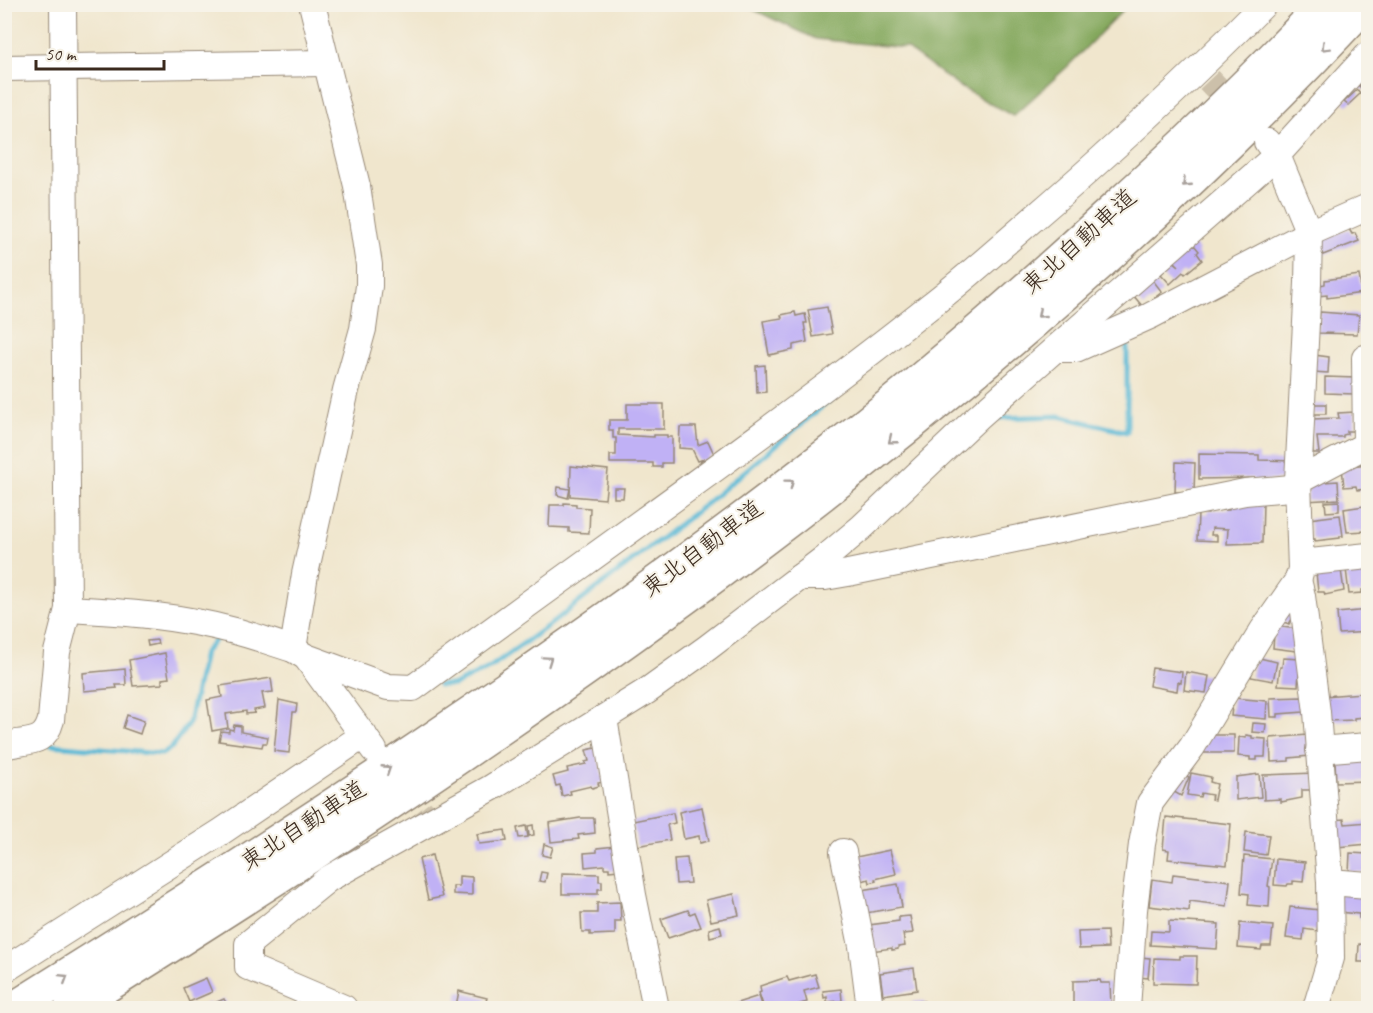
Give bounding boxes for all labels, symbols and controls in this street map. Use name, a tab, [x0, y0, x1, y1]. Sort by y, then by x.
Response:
scale bar	[36, 33, 164, 71]
one-way arrow	[1321, 39, 1332, 50]
text: 50 m	[45, 43, 78, 65]
one-way arrow	[1182, 176, 1193, 187]
street label: 東北自動車道	[1015, 182, 1143, 300]
one-way arrow	[1037, 307, 1048, 318]
one-way arrow	[888, 433, 899, 444]
one-way arrow	[784, 479, 795, 490]
street label: 東北自動車道	[635, 493, 769, 603]
one-way arrow	[542, 656, 553, 667]
one-way arrow	[381, 765, 391, 777]
street label: 東北自動車道	[234, 773, 372, 877]
one-way arrow	[58, 973, 68, 985]

